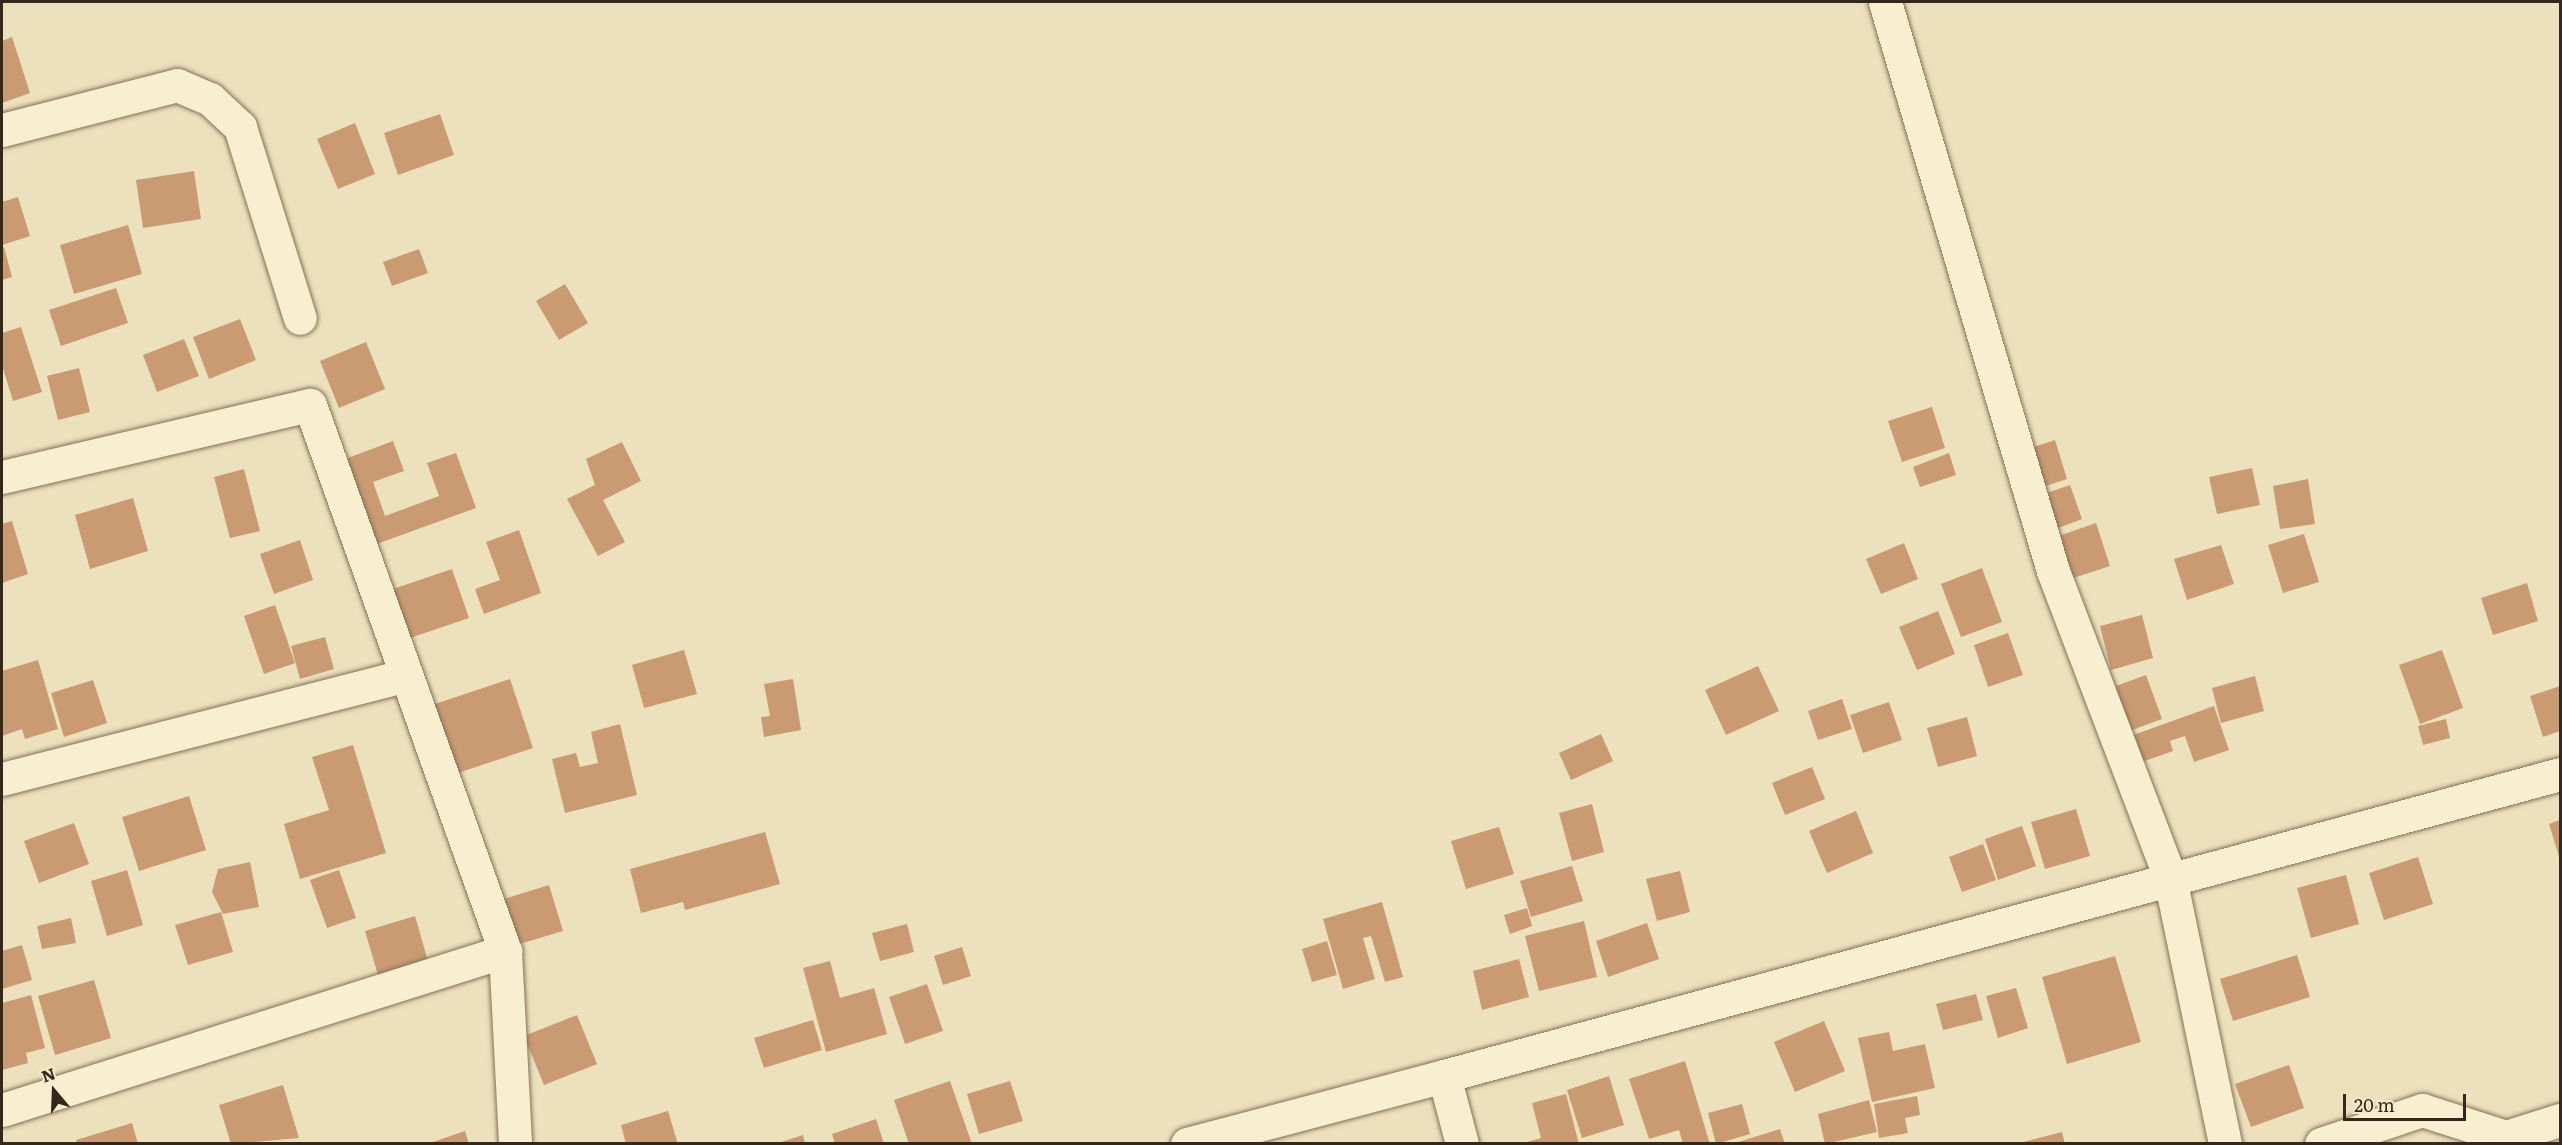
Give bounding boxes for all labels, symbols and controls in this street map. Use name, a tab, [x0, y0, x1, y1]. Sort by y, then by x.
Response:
text: N	[38, 1060, 58, 1088]
north arrow	[24, 1061, 84, 1121]
scale bar	[2346, 1082, 2469, 1120]
text: 20 m	[2354, 1091, 2395, 1118]

